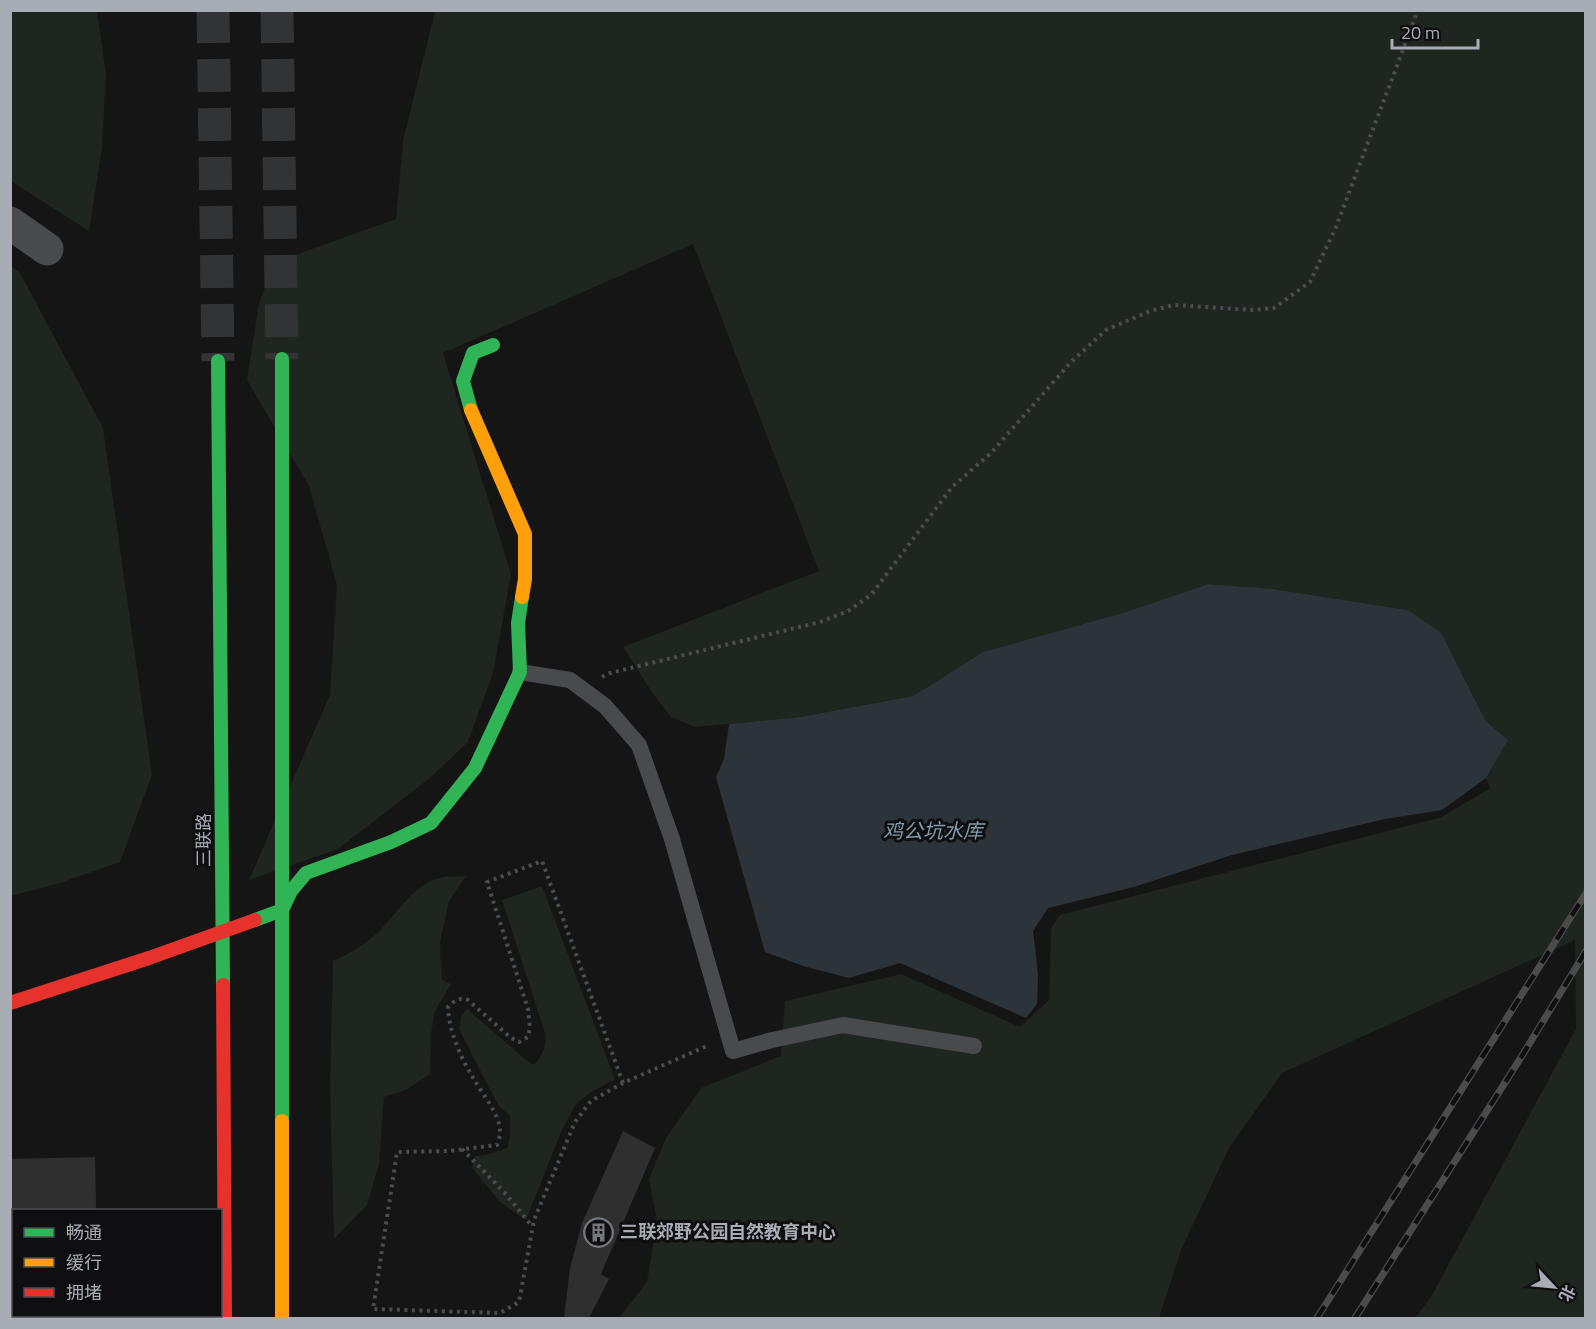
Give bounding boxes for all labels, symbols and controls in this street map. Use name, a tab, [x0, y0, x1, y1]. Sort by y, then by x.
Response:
scale bar	[1392, 12, 1478, 50]
text: 20 m	[1401, 19, 1440, 46]
street label: 三联路	[190, 813, 217, 867]
water label: 鸡公坑水库	[883, 815, 986, 846]
legend	[12, 1209, 222, 1317]
building icon: 三联郊野公园自然教育中心	[583, 1216, 615, 1248]
place label: 三联郊野公园自然教育中心	[620, 1218, 836, 1245]
text: 畅通	[66, 1219, 102, 1246]
text: 缓行	[66, 1249, 102, 1276]
north arrow	[1524, 1257, 1584, 1317]
text: 拥堵	[66, 1279, 102, 1306]
text: 北	[1553, 1281, 1582, 1306]

